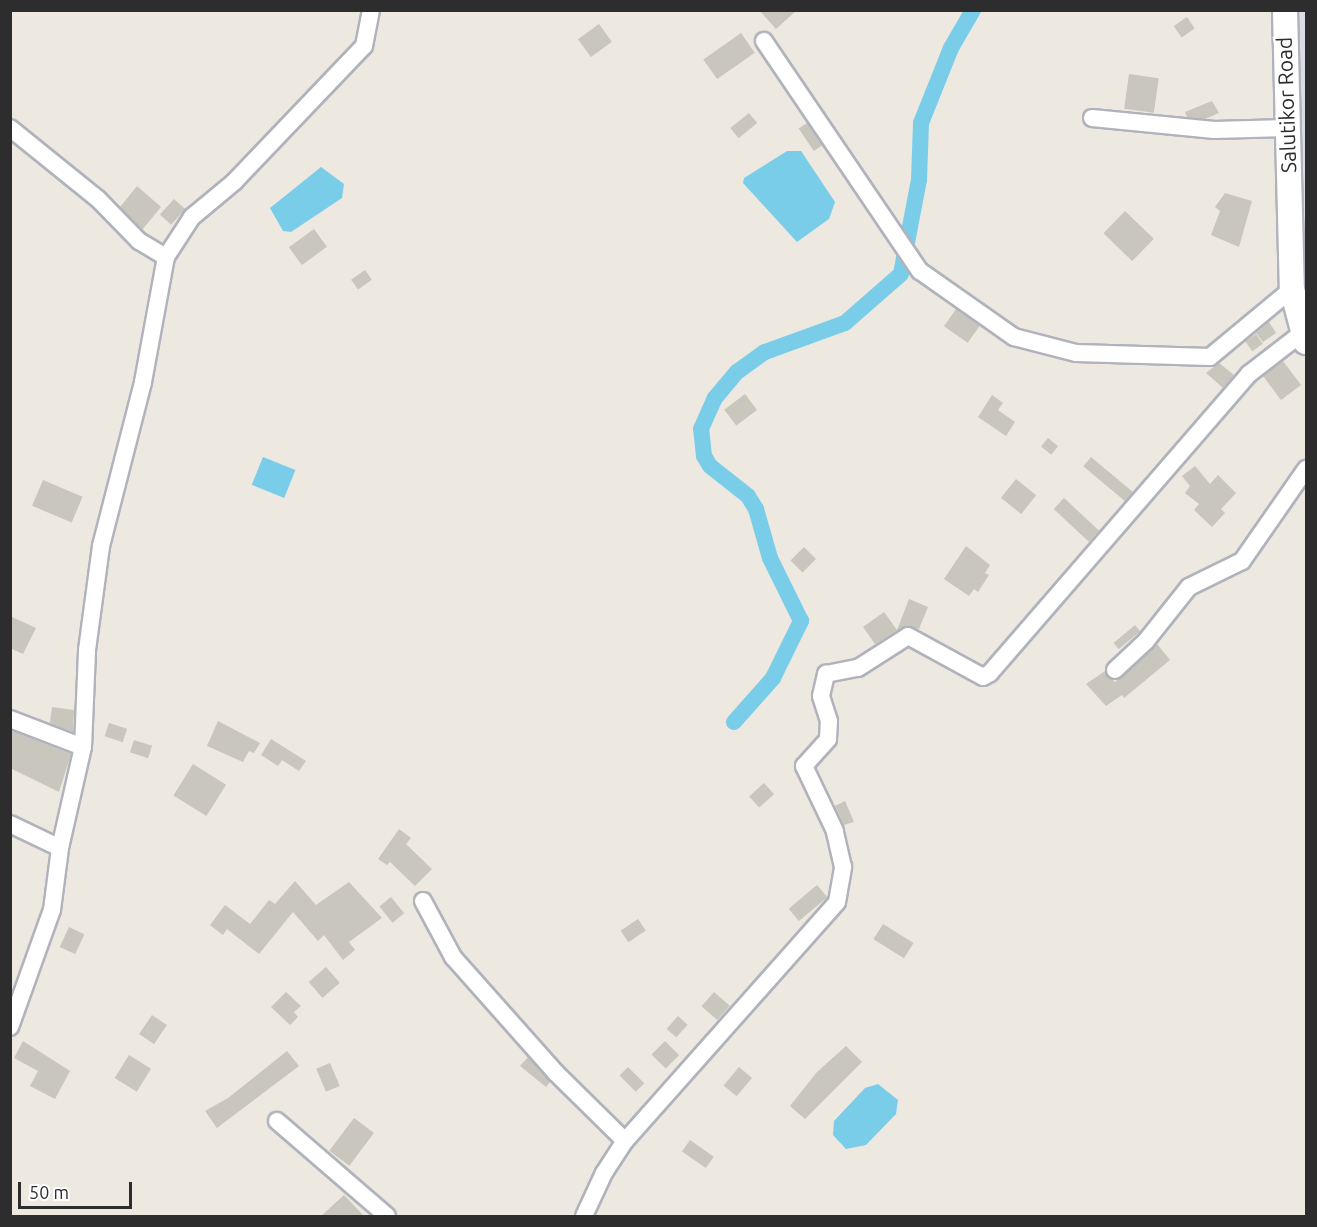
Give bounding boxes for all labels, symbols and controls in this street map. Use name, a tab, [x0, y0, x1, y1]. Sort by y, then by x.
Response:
street label: Salutikor Road	[1271, 36, 1301, 174]
scale bar	[21, 1170, 135, 1208]
text: 50 m	[29, 1182, 69, 1202]

